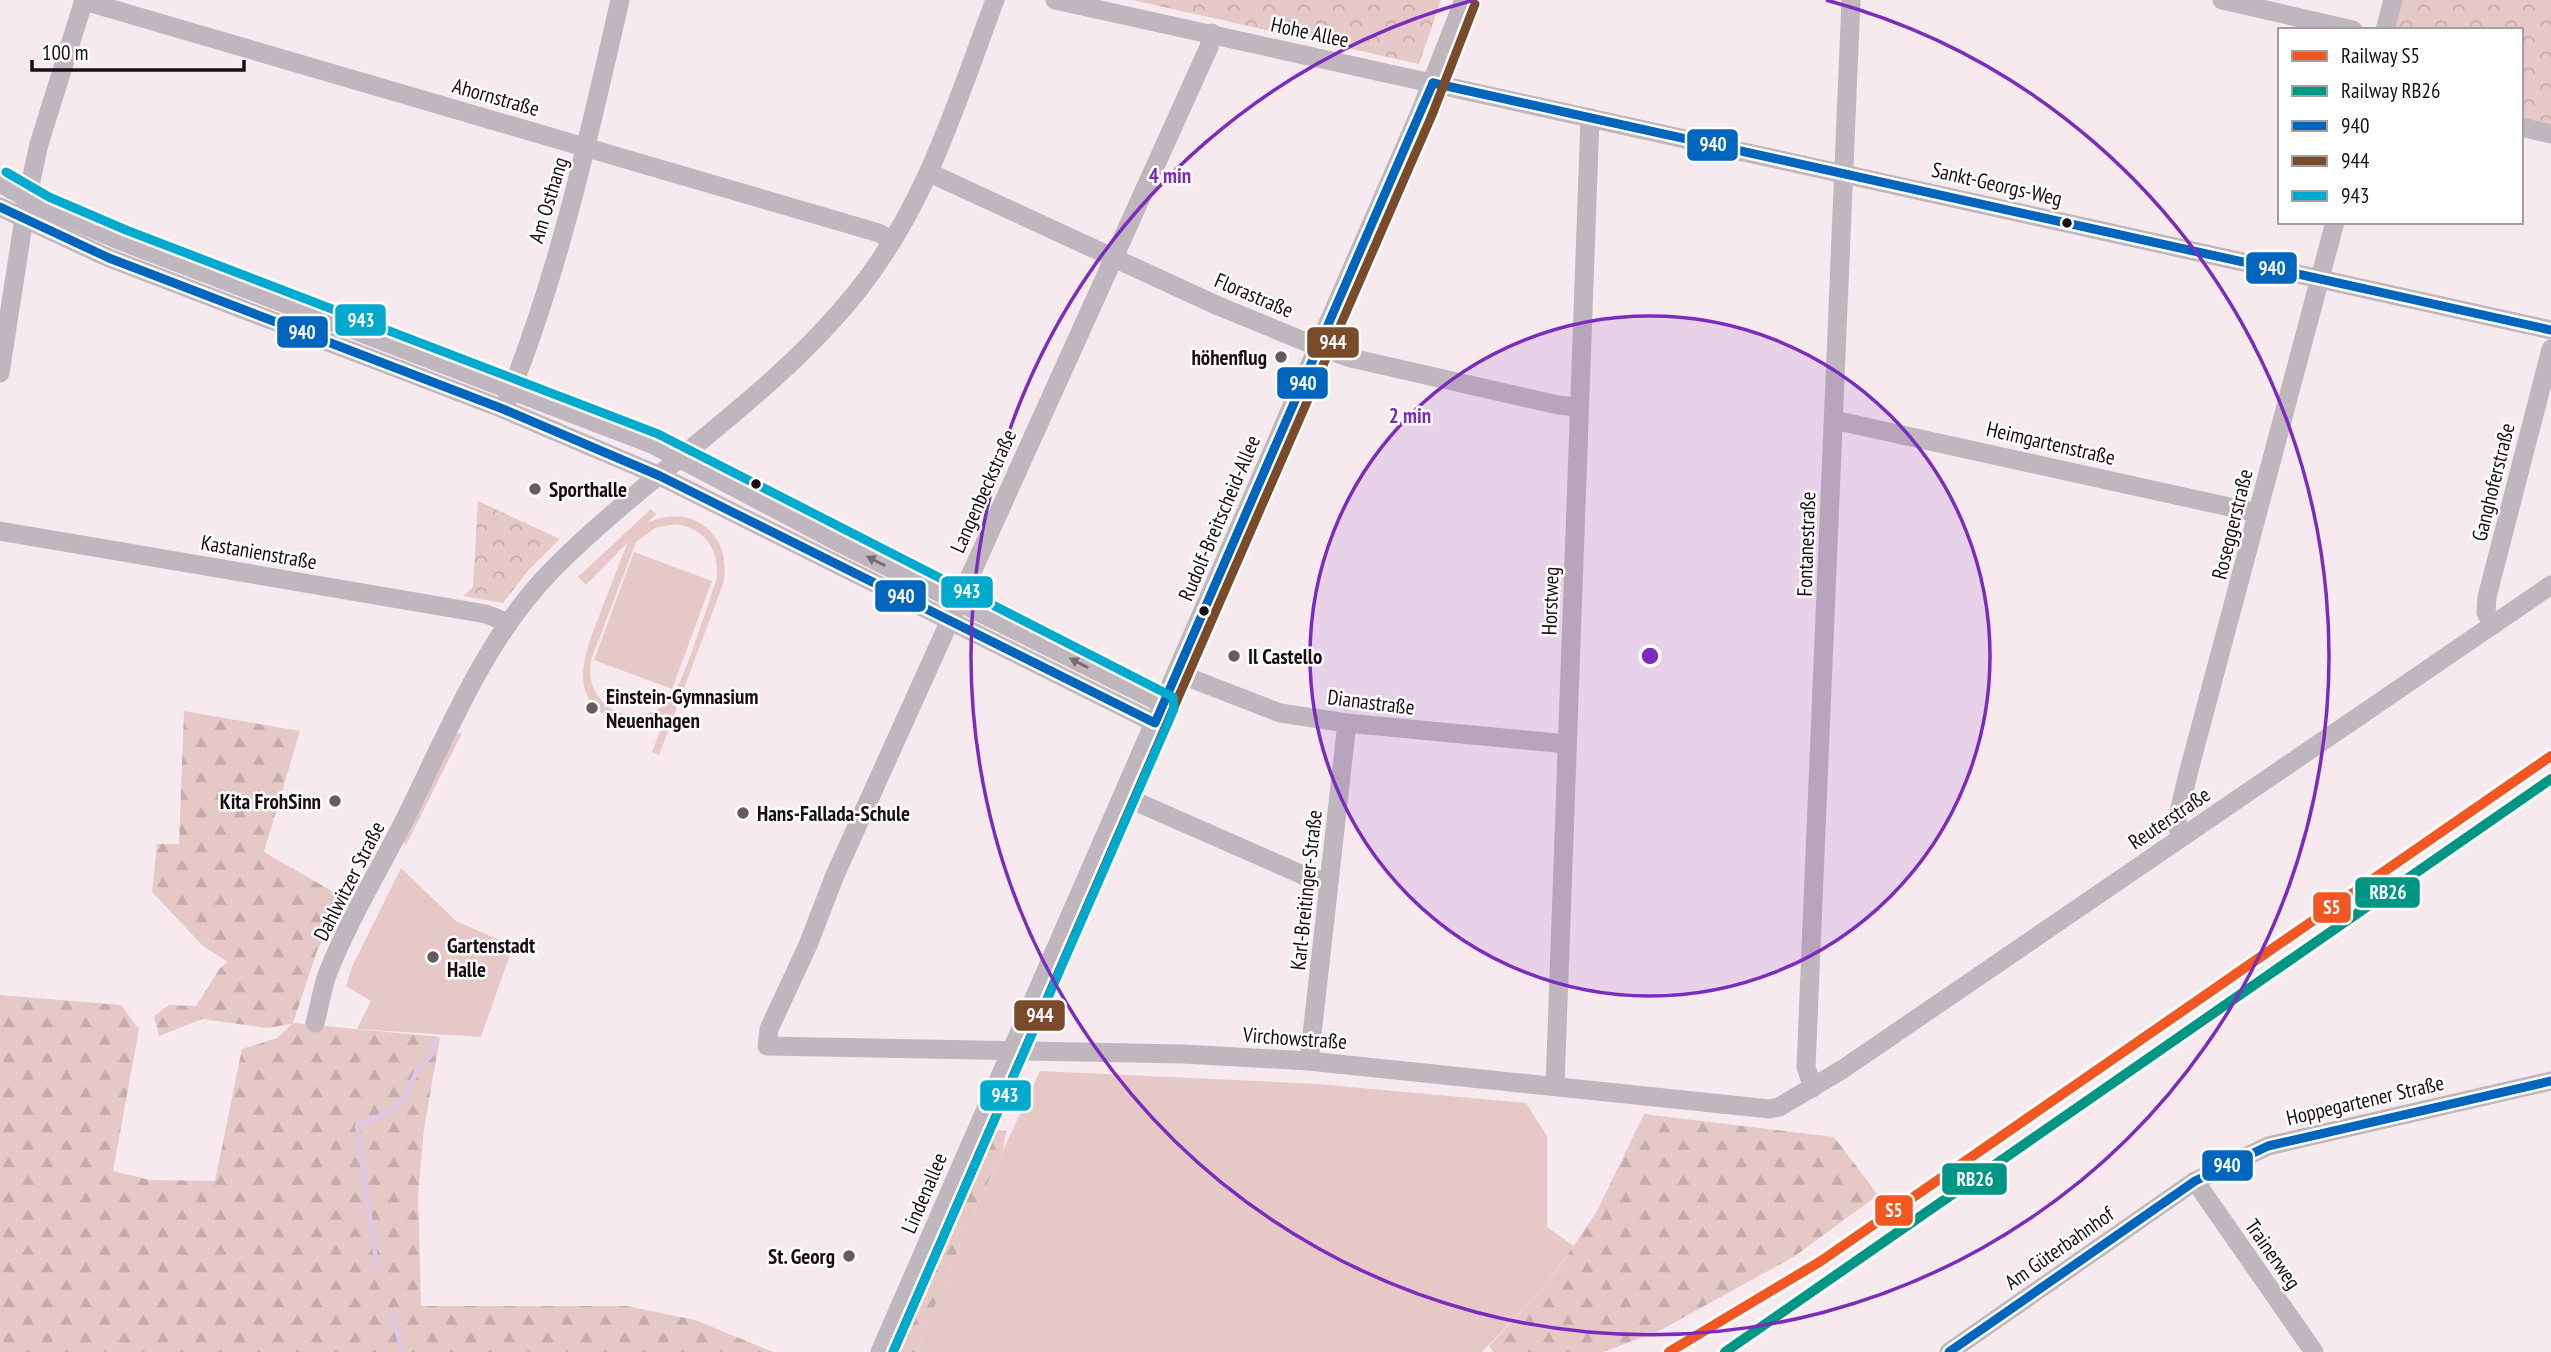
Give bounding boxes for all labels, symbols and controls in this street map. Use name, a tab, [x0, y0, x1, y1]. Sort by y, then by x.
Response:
street label: Hohe Allee	[1269, 11, 1351, 53]
scale bar	[32, 28, 243, 72]
legend	[2278, 28, 2523, 224]
text: 100 m	[42, 39, 88, 66]
text: Railway S5	[2341, 42, 2420, 69]
street label: Ahornstraße	[449, 72, 543, 122]
text: Railway RB26	[2341, 77, 2440, 104]
text: 940	[2341, 112, 2369, 139]
line badge: 940	[1686, 128, 1739, 162]
text: 940	[1699, 132, 1727, 156]
text: 944	[2341, 147, 2370, 174]
street label: Am Osthang	[522, 154, 574, 246]
street label: Sankt-Georgs-Weg	[1929, 156, 2065, 212]
text: 4 min	[1149, 162, 1191, 189]
text: 943	[2341, 182, 2369, 209]
unlabelled marker	[2060, 216, 2074, 230]
line badge: 940	[2245, 251, 2298, 285]
text: 940	[2258, 256, 2286, 280]
street label: Florastraße	[1211, 266, 1297, 324]
line badge: 943	[334, 303, 387, 337]
text: 943	[347, 308, 375, 332]
line badge: 940	[276, 315, 329, 349]
text: 940	[288, 320, 316, 344]
line badge: 944	[1306, 326, 1360, 359]
text: 944	[1319, 330, 1347, 354]
place label: höhenflug	[1191, 344, 1267, 371]
marker: höhenflug	[1273, 349, 1289, 365]
line badge: 940	[1276, 366, 1329, 400]
text: 940	[1289, 371, 1317, 395]
text: 2 min	[1389, 402, 1431, 429]
street label: Heimgartenstraße	[1984, 415, 2118, 471]
street label: Ganghoferstraße	[2465, 420, 2521, 544]
street label: Langenbeckstraße	[944, 425, 1022, 557]
street label: Rudolf-Breitscheid-Allee	[1172, 431, 1266, 605]
street label: Roseggerstraße	[2205, 466, 2259, 582]
place label: Sporthalle	[549, 476, 627, 503]
unlabelled marker	[749, 477, 763, 491]
marker: Sporthalle	[527, 481, 543, 497]
street label: Fontanestraße	[1791, 491, 1821, 597]
street label: Kastanienstraße	[199, 529, 319, 575]
one-way arrow	[866, 556, 886, 567]
street label: Horstweg	[1535, 566, 1565, 636]
line badge: 943	[940, 575, 994, 609]
line badge: 940	[874, 579, 927, 613]
text: 943	[953, 579, 981, 603]
text: 940	[887, 584, 915, 608]
unlabelled marker	[1197, 604, 1211, 618]
place label: Il Castello	[1248, 643, 1322, 670]
centre of rings	[1638, 644, 1662, 668]
marker: Il Castello	[1226, 648, 1242, 664]
one-way arrow	[1069, 658, 1089, 669]
place label: Einstein-Gymnasium Neuenhagen	[606, 683, 758, 734]
street label: Dianastraße	[1326, 683, 1416, 721]
marker: Einstein-Gymnasium Neuenhagen	[584, 700, 600, 716]
street label: Reuterstraße	[2123, 781, 2215, 855]
place label: Kita FrohSinn	[220, 788, 321, 815]
marker: Kita FrohSinn	[327, 793, 343, 809]
place label: Hans-Fallada-Schule	[757, 800, 910, 827]
marker: Hans-Fallada-Schule	[735, 805, 751, 821]
street label: Karl-Breitinger-Straße	[1284, 809, 1328, 971]
street label: Dahlwitzer Straße	[307, 817, 391, 945]
line badge: RB26	[2354, 876, 2421, 909]
text: RB26	[2369, 880, 2407, 904]
line badge: S5	[2312, 891, 2352, 924]
text: S5	[2323, 895, 2341, 919]
place label: Gartenstadt Halle	[447, 932, 535, 983]
marker: Gartenstadt Halle	[425, 949, 441, 965]
line badge: 944	[1013, 999, 1066, 1032]
text: 944	[1026, 1003, 1054, 1027]
street label: Virchowstraße	[1241, 1021, 1348, 1055]
street label: Hoppegartener Straße	[2283, 1069, 2447, 1131]
line badge: 943	[979, 1079, 1032, 1112]
text: 943	[991, 1083, 1019, 1107]
street label: Lindenallee	[895, 1149, 953, 1237]
line badge: 940	[2201, 1149, 2254, 1182]
text: 940	[2213, 1153, 2241, 1177]
line badge: RB26	[1941, 1162, 2008, 1196]
text: RB26	[1956, 1167, 1994, 1191]
line badge: S5	[1874, 1194, 1914, 1227]
text: S5	[1885, 1198, 1903, 1222]
street label: Am Güterbahnhof	[1999, 1200, 2119, 1295]
street label: Trainerweg	[2239, 1214, 2307, 1294]
place label: St. Georg	[768, 1243, 835, 1270]
marker: St. Georg	[841, 1248, 857, 1264]

